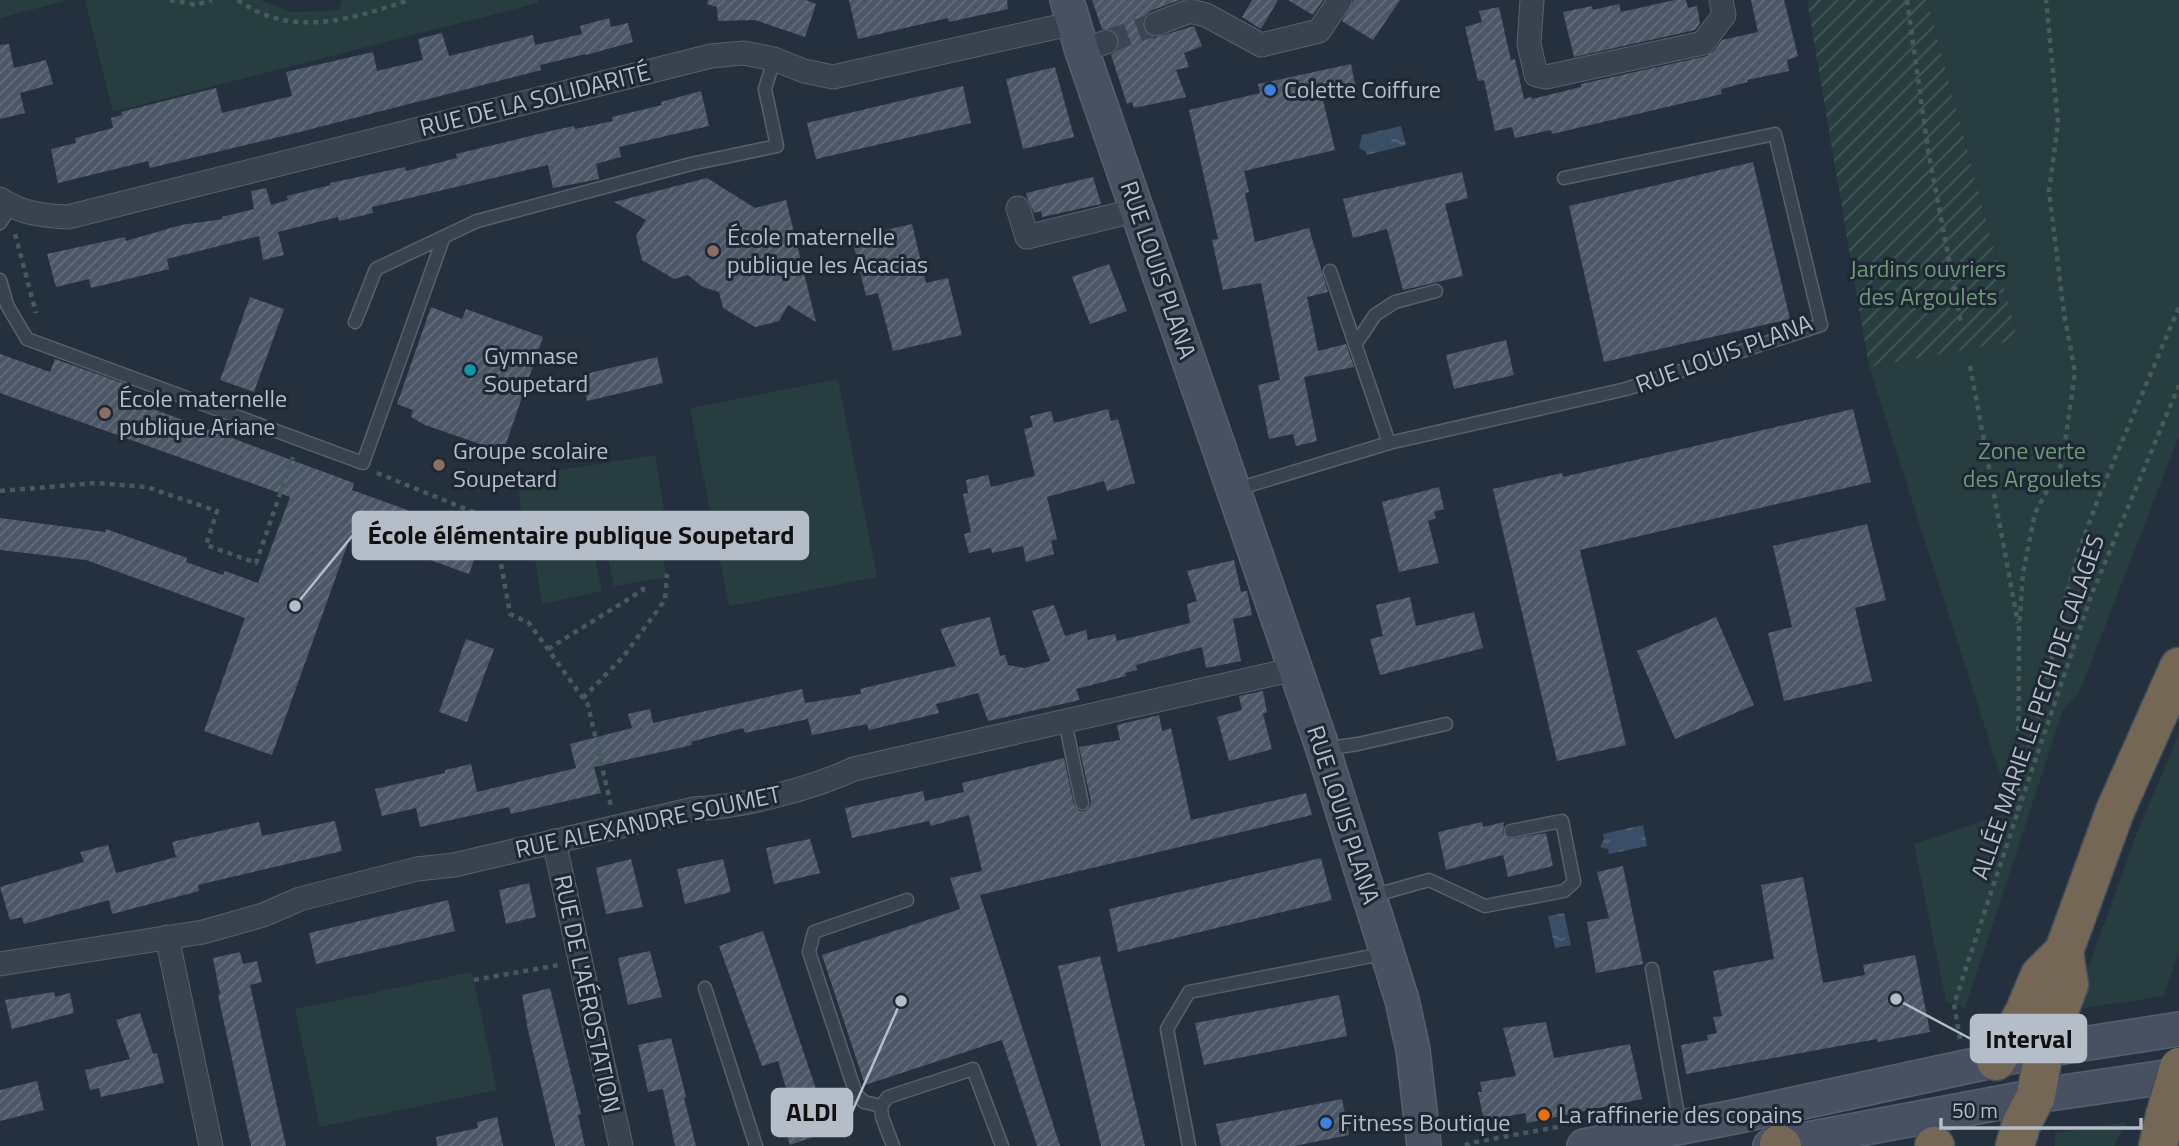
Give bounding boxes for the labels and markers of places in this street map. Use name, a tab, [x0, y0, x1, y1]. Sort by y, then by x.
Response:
place label: Colette Coiffure	[1284, 71, 1441, 107]
marker: Colette Coiffure	[1262, 82, 1278, 98]
place label: École maternelle publique les Acacias	[727, 218, 928, 282]
marker: École maternelle publique les Acacias	[705, 243, 721, 259]
place label: Gymnase Soupetard	[484, 337, 588, 401]
marker: Gymnase Soupetard	[462, 362, 478, 378]
place label: École maternelle publique Ariane	[119, 380, 287, 444]
marker: École maternelle publique Ariane	[97, 405, 113, 421]
place label: Groupe scolaire Soupetard	[453, 432, 608, 496]
marker: Groupe scolaire Soupetard	[431, 457, 447, 473]
callout: École élémentaire publique Soupetard	[353, 512, 808, 559]
callout: Interval	[1971, 1015, 2086, 1062]
callout: ALDI	[772, 1089, 852, 1136]
place label: La raffinerie des copains	[1558, 1096, 1802, 1132]
place label: Fitness Boutique	[1340, 1104, 1510, 1140]
marker: La raffinerie des copains	[1536, 1107, 1552, 1123]
marker: Fitness Boutique	[1318, 1115, 1334, 1131]

